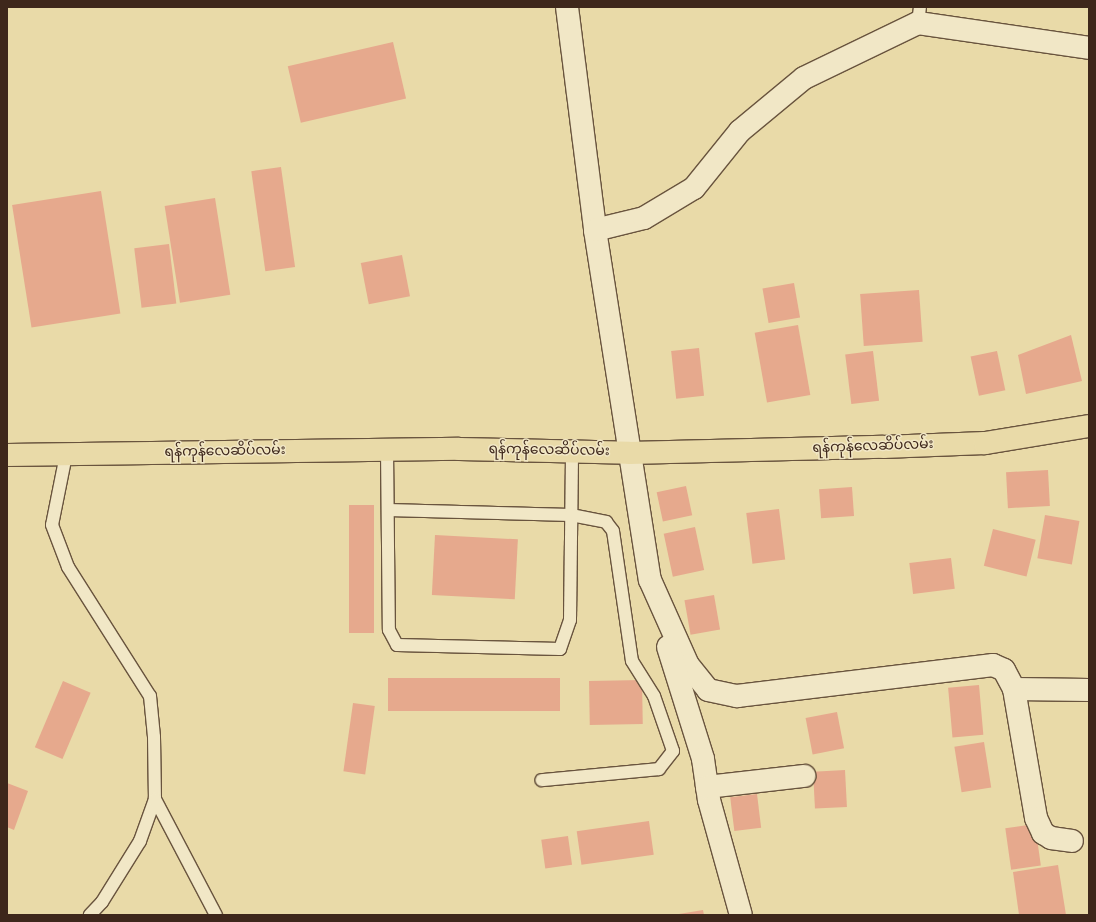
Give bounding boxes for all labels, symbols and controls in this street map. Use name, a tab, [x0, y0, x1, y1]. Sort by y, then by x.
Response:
street label: ရန်ကုန်လေဆိပ်လမ်း	[812, 436, 934, 458]
street label: ရန်ကုန်လေဆိပ်လမ်း	[488, 442, 610, 460]
street label: ရန်ကုန်လေဆိပ်လမ်း	[164, 443, 286, 461]

